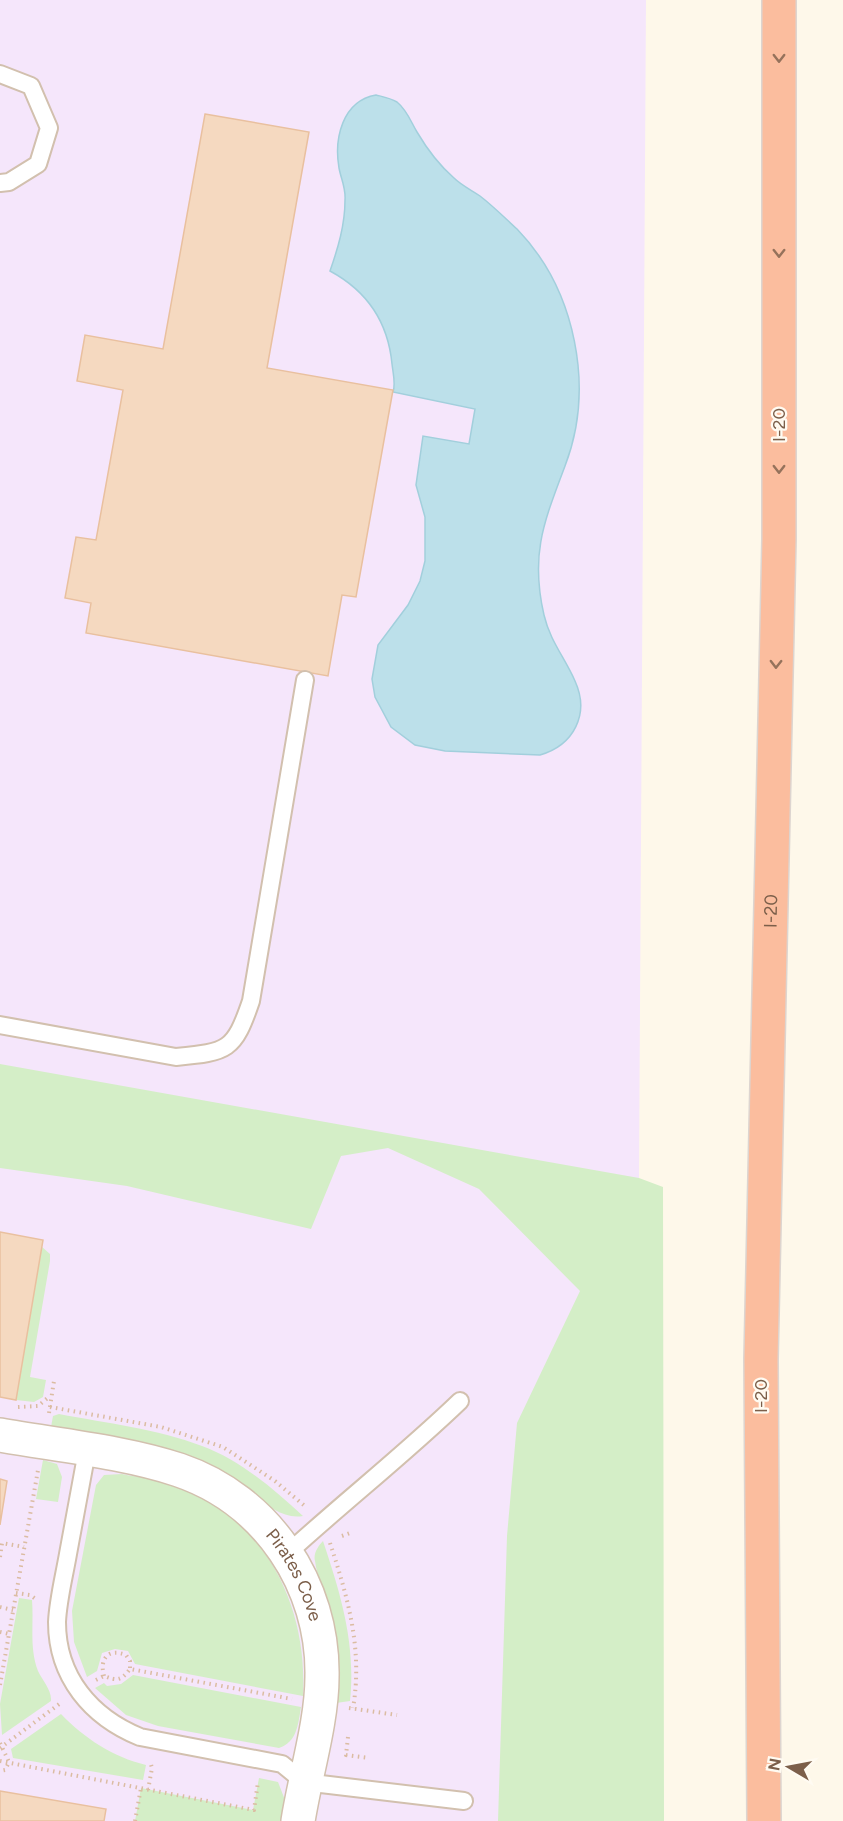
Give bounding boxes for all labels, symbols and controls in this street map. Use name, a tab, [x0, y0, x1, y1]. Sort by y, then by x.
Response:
one-way arrow	[773, 54, 785, 63]
one-way arrow	[773, 249, 785, 258]
street label: I-20	[768, 408, 790, 442]
one-way arrow	[773, 465, 785, 474]
one-way arrow	[770, 660, 782, 669]
street label: I-20	[759, 894, 782, 928]
street label: I-20	[750, 1379, 772, 1413]
street label: Pirates Cove	[261, 1524, 326, 1624]
north arrow	[759, 1737, 819, 1797]
text: N	[764, 1757, 785, 1772]

